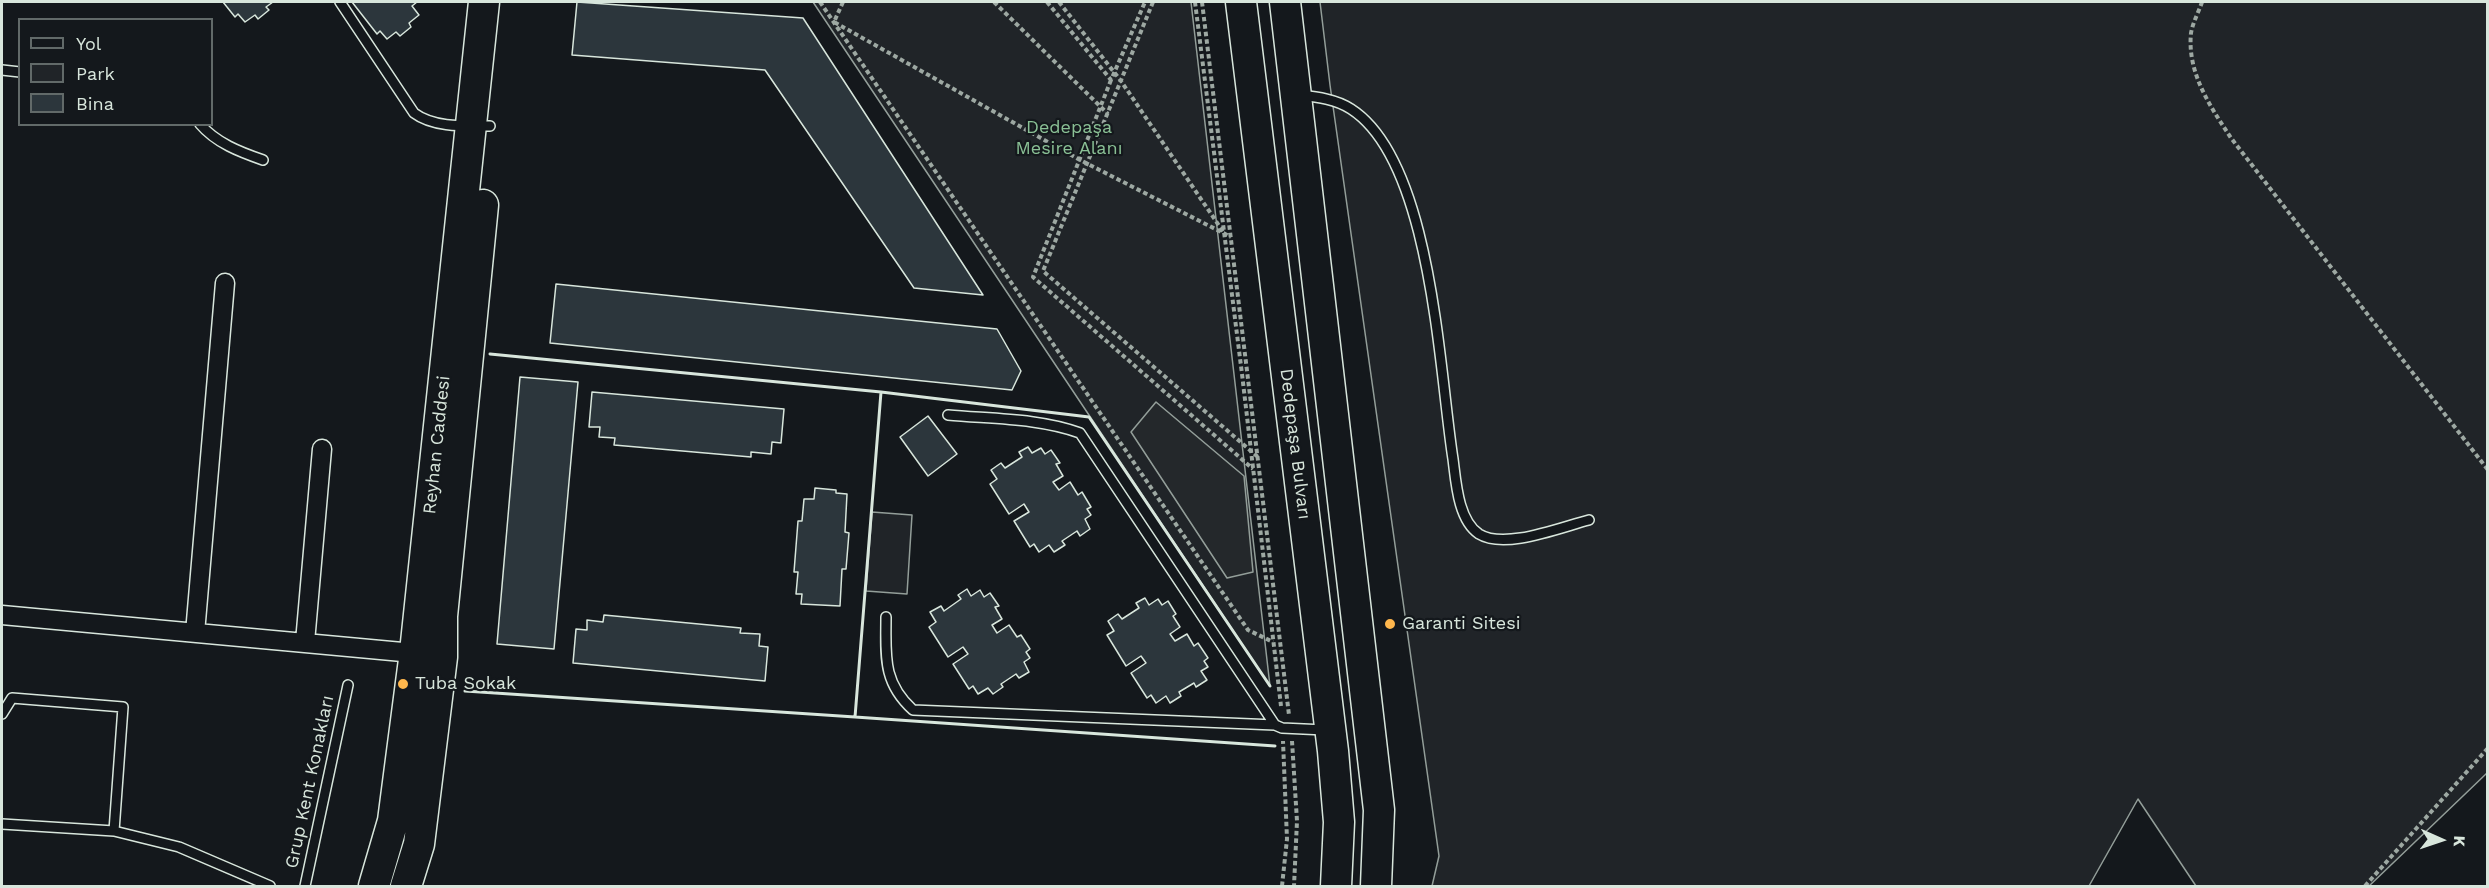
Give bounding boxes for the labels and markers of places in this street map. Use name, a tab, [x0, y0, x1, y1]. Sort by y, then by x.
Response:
place label: Garanti Sitesi	[1402, 613, 1520, 635]
marker: Garanti Sitesi	[1383, 617, 1397, 631]
place label: Tuba Sokak	[415, 673, 516, 695]
marker: Tuba Sokak	[396, 677, 410, 691]

